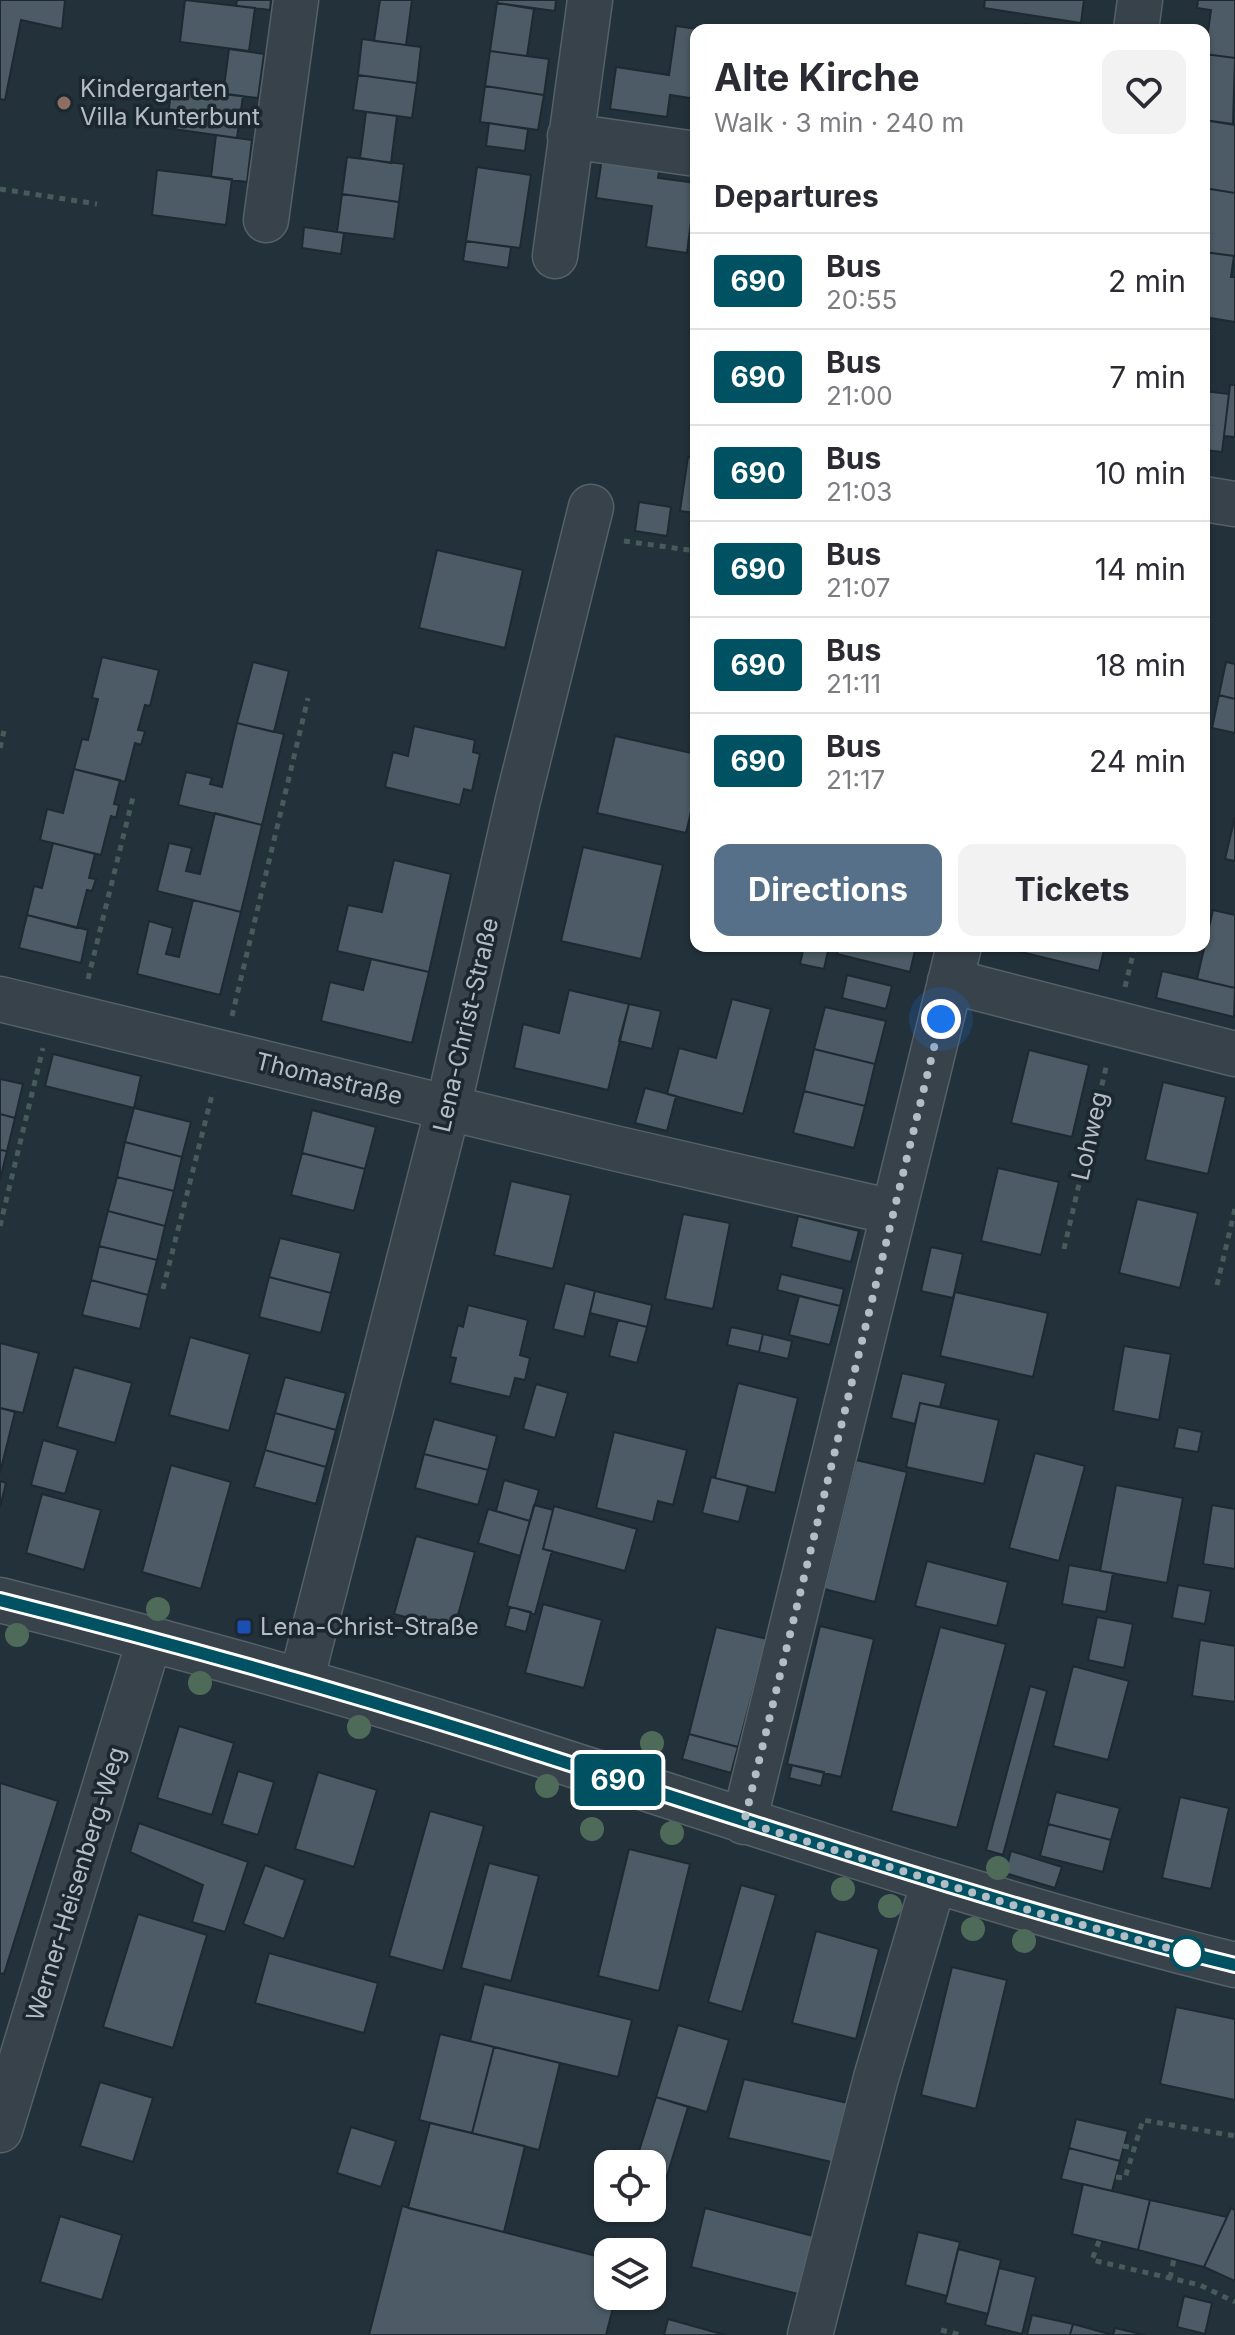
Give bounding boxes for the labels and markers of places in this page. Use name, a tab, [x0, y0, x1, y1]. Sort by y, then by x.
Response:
place label: Kindergarten Villa Kunterbunt	[80, 74, 260, 131]
marker: Kindergarten Villa Kunterbunt	[55, 94, 73, 112]
place label: Lena-Christ-Straße	[260, 1612, 479, 1641]
marker: Lena-Christ-Straße	[235, 1618, 253, 1636]
unlabelled marker	[1170, 1936, 1204, 1970]

